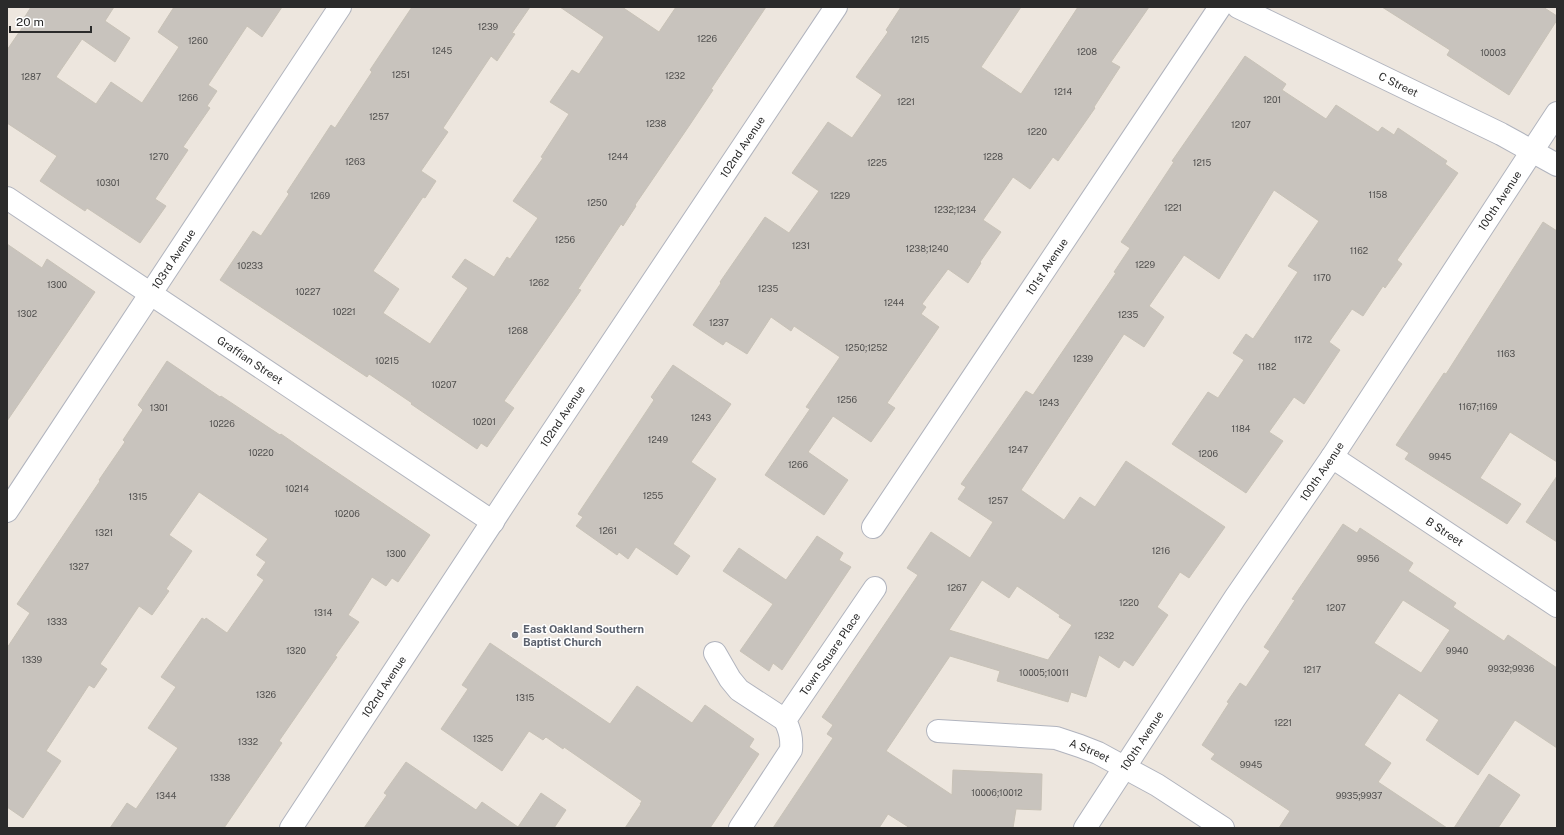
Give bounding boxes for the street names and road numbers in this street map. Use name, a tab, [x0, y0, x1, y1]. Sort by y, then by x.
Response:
street label: C Street	[1377, 70, 1420, 99]
street label: 102nd Avenue	[718, 114, 767, 180]
street label: 100th Avenue	[1476, 169, 1524, 233]
street label: 103rd Avenue	[149, 227, 198, 291]
street label: 101st Avenue	[1023, 236, 1070, 297]
street label: Graffian Street	[215, 334, 285, 386]
street label: 102nd Avenue	[538, 384, 587, 449]
street label: 100th Avenue	[1297, 440, 1346, 503]
street label: B Street	[1424, 515, 1465, 548]
street label: Town Square Place	[797, 610, 862, 698]
street label: 102nd Avenue	[359, 654, 408, 720]
street label: 100th Avenue	[1118, 709, 1166, 773]
street label: A Street	[1068, 737, 1112, 764]

